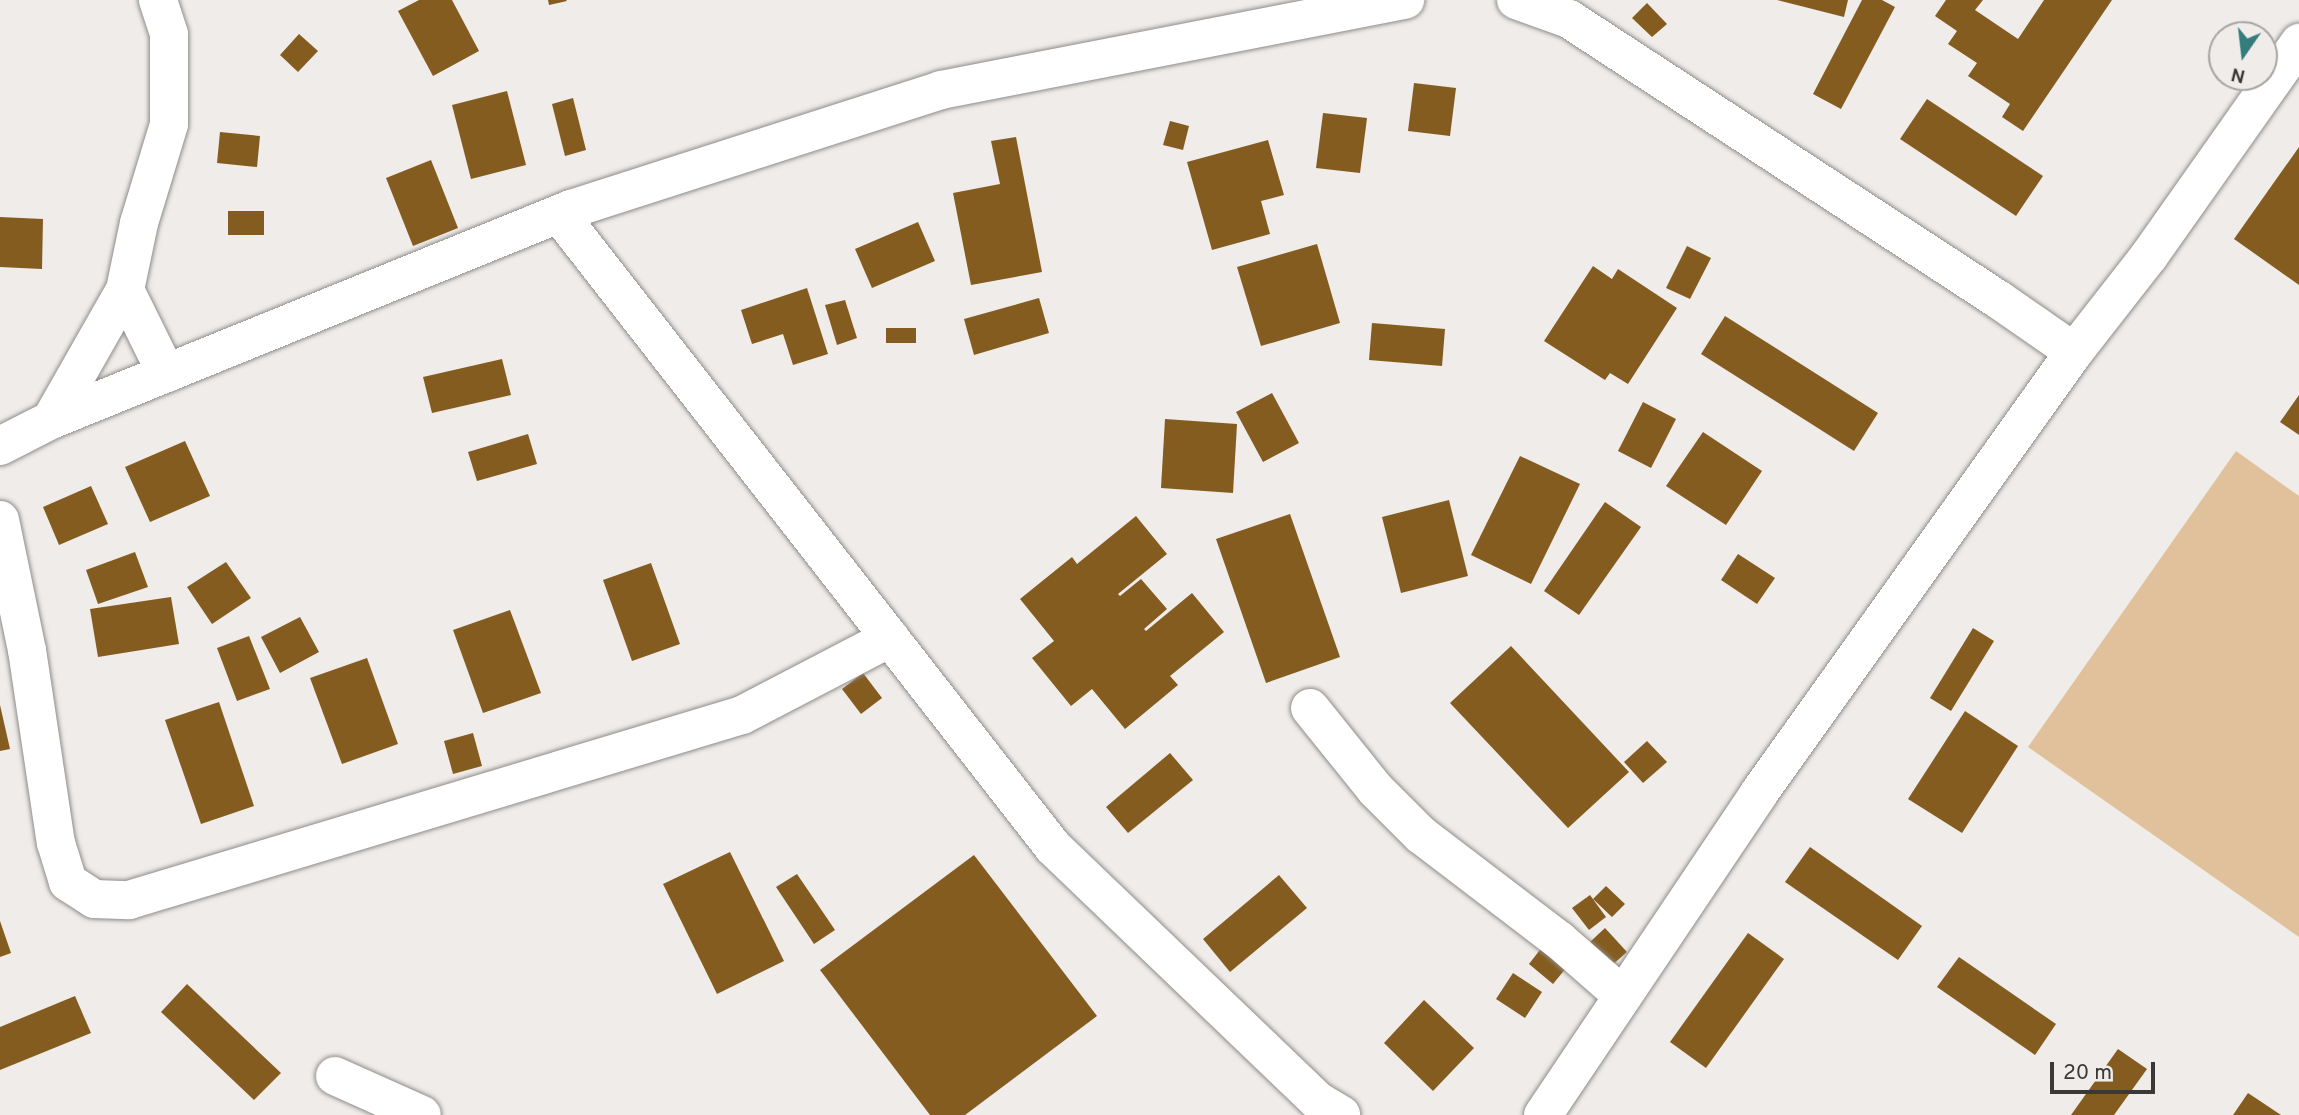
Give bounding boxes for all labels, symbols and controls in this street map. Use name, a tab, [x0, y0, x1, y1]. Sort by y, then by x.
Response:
north arrow	[2208, 21, 2278, 91]
text: N	[2229, 61, 2248, 88]
scale bar	[2054, 1048, 2159, 1092]
text: 20 m	[2063, 1060, 2112, 1087]

